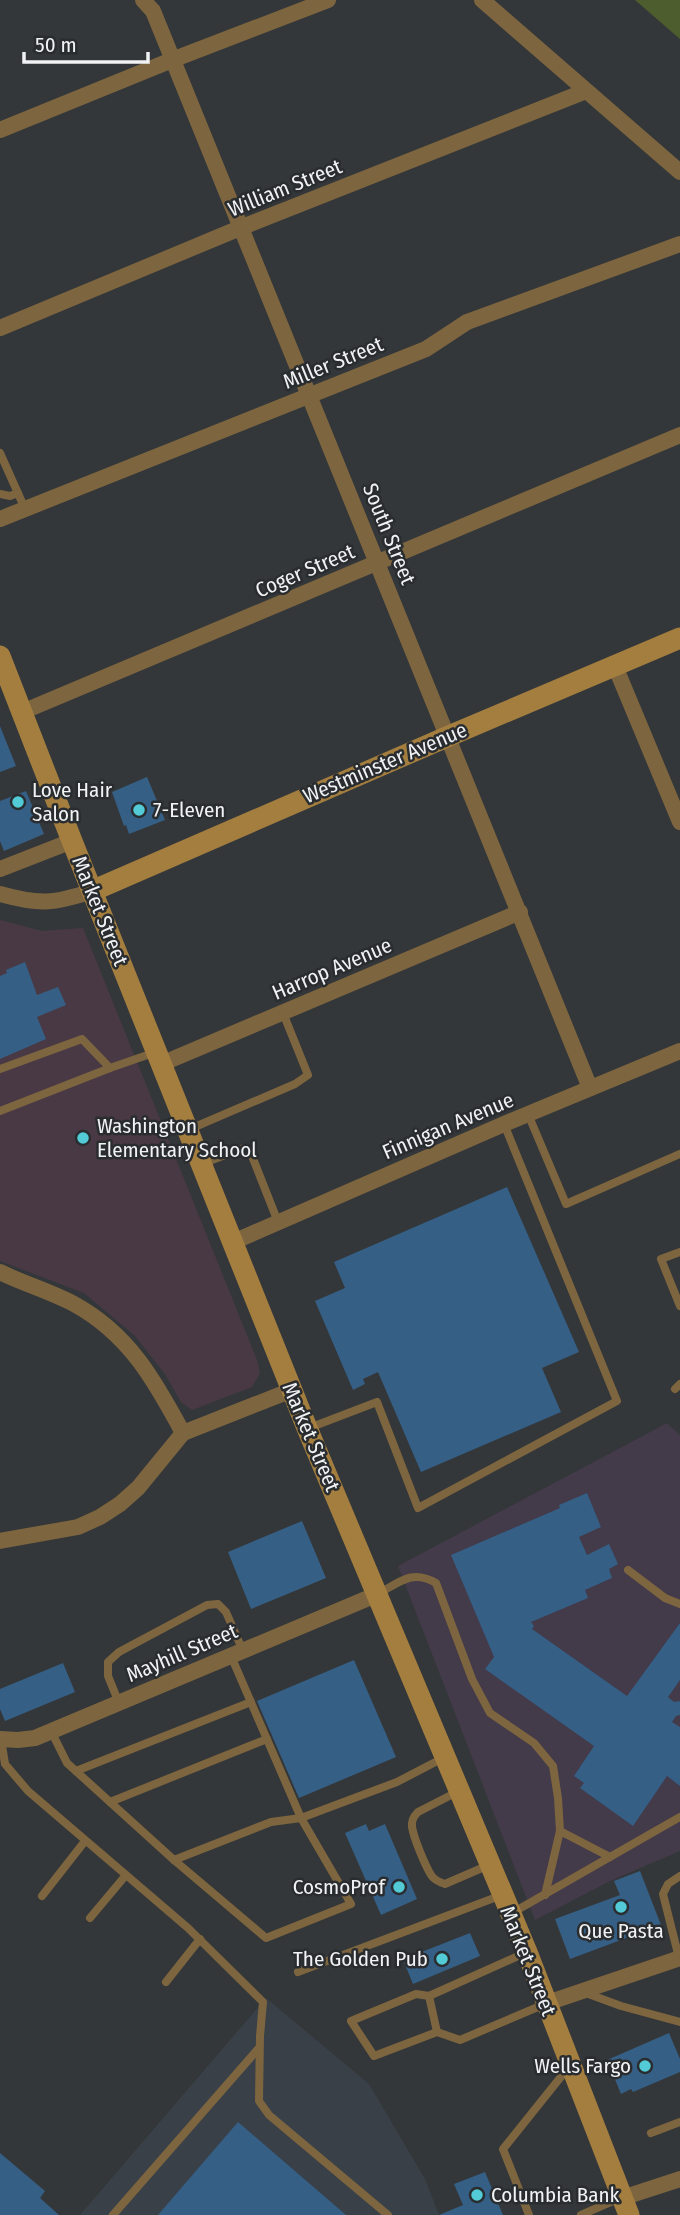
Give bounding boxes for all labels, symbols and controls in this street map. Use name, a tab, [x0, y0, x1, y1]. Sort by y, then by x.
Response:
scale bar	[24, 21, 149, 65]
text: 50 m	[35, 32, 77, 58]
street label: William Street	[224, 153, 346, 223]
street label: Miller Street	[279, 331, 387, 395]
street label: South Street	[357, 480, 421, 589]
street label: Coger Street	[252, 538, 359, 604]
street label: Westminster Avenue	[299, 717, 471, 809]
place label: Love Hair Salon	[32, 777, 113, 827]
marker: Love Hair Salon	[10, 794, 26, 810]
place label: 7-Eleven	[153, 797, 225, 823]
marker: 7-Eleven	[131, 802, 147, 818]
street label: Market Street	[66, 852, 134, 970]
street label: Harrop Avenue	[268, 932, 396, 1006]
street label: Finnigan Avenue	[378, 1087, 518, 1165]
place label: Washington Elementary School	[97, 1113, 257, 1163]
marker: Washington Elementary School	[75, 1130, 91, 1146]
street label: Market Street	[276, 1379, 346, 1496]
street label: Mayhill Street	[122, 1618, 242, 1688]
place label: CosmoProf	[293, 1874, 387, 1900]
marker: CosmoProf	[391, 1879, 407, 1895]
marker: Que Pasta	[613, 1899, 629, 1915]
street label: Market Street	[494, 1902, 562, 2020]
place label: Que Pasta	[578, 1918, 664, 1944]
place label: The Golden Pub	[293, 1946, 428, 1972]
marker: The Golden Pub	[434, 1951, 450, 1967]
place label: Wells Fargo	[534, 2053, 631, 2079]
marker: Wells Fargo	[637, 2058, 653, 2074]
place label: Columbia Bank	[491, 2182, 620, 2208]
marker: Columbia Bank	[469, 2187, 485, 2203]

